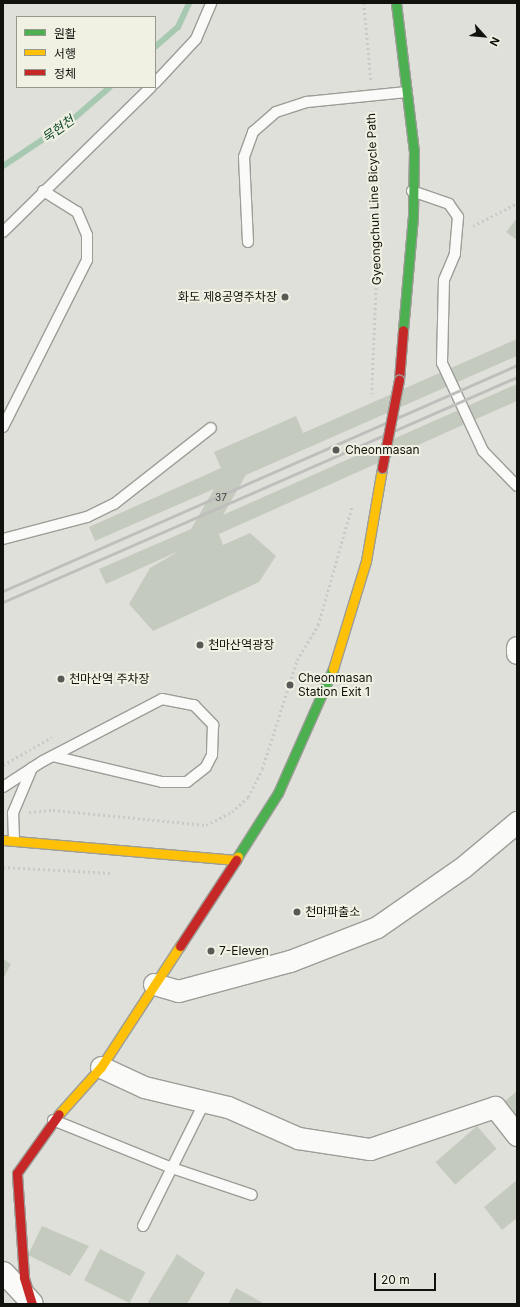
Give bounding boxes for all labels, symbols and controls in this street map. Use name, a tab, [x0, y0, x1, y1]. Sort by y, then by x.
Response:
legend	[16, 16, 156, 88]
north arrow	[464, 16, 504, 56]
text: 원활	[54, 26, 76, 41]
text: N	[487, 35, 503, 48]
text: 서행	[54, 46, 76, 61]
text: 정체	[54, 66, 76, 81]
water label: 묵현천	[39, 112, 77, 146]
street label: Gyeongchun Line Bicycle Path	[364, 113, 384, 285]
place label: 화도 제8공영주차장	[178, 290, 277, 304]
marker: 화도 제8공영주차장	[280, 292, 290, 302]
place label: Cheonmasan	[345, 443, 420, 457]
marker: Cheonmasan	[330, 444, 342, 456]
house number: 37	[215, 492, 227, 504]
place label: 천마산역광장	[208, 638, 274, 652]
marker: 천마산역광장	[195, 640, 205, 650]
place label: Cheonmasan Station Exit 1	[298, 671, 373, 699]
place label: 천마산역 주차장	[69, 672, 150, 686]
marker: 천마산역 주차장	[56, 674, 66, 684]
marker: Cheonmasan Station Exit 1	[285, 680, 295, 690]
place label: 천마파출소	[305, 905, 360, 919]
marker: 천마파출소	[292, 907, 302, 917]
place label: 7-Eleven	[219, 944, 269, 958]
marker: 7-Eleven	[206, 946, 216, 956]
scale bar	[376, 1265, 438, 1291]
text: 20 m	[381, 1272, 410, 1287]

